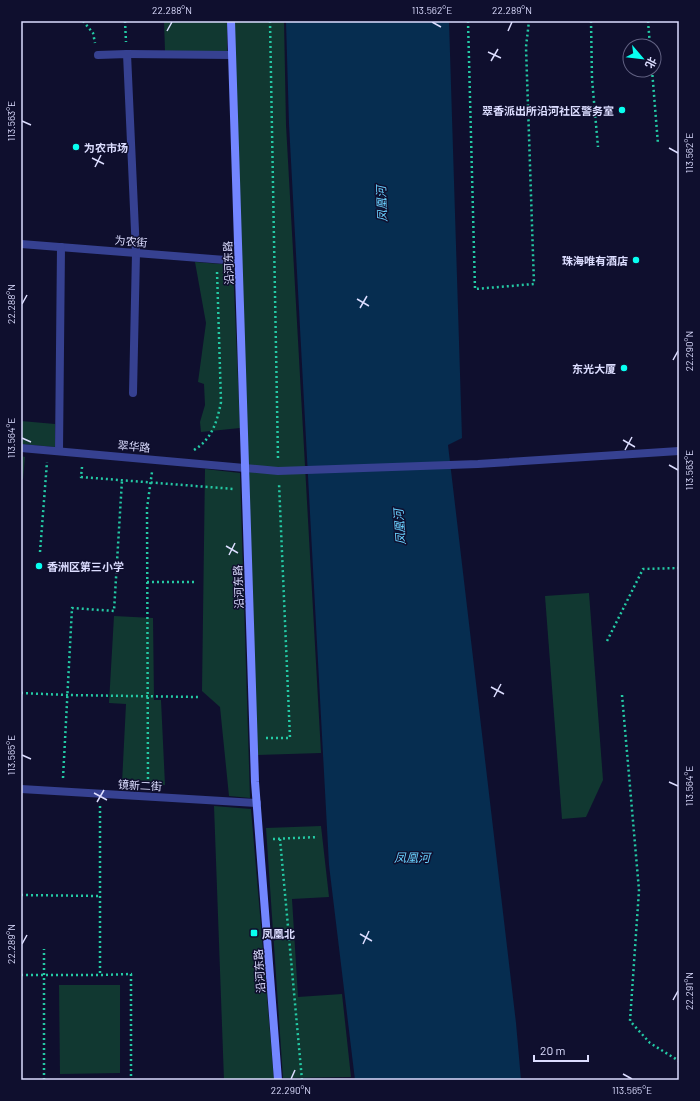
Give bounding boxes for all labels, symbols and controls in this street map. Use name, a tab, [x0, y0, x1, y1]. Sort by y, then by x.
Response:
text: 22.288°N	[152, 4, 192, 16]
text: 113.562°E	[412, 4, 452, 16]
text: 22.289°N	[492, 4, 532, 16]
north arrow	[622, 38, 662, 78]
text: 北	[643, 55, 660, 71]
text: 113.563°E	[5, 101, 17, 141]
place label: 翠香派出所沿河社区警务室	[482, 104, 614, 117]
marker: 翠香派出所沿河社区警务室	[617, 105, 627, 115]
text: 113.562°E	[683, 133, 695, 173]
place label: 为农市场	[84, 141, 128, 154]
marker: 为农市场	[71, 142, 81, 152]
water label: 凤凰河	[373, 184, 389, 222]
street label: 为农街	[114, 233, 148, 249]
street label: 沿河东路	[221, 241, 235, 285]
place label: 珠海唯有酒店	[562, 254, 628, 267]
marker: 珠海唯有酒店	[631, 255, 641, 265]
text: 22.288°N	[5, 284, 17, 324]
text: 22.290°N	[683, 331, 695, 371]
place label: 东光大厦	[572, 362, 616, 375]
marker: 东光大厦	[619, 363, 629, 373]
text: 113.564°E	[5, 418, 17, 458]
street label: 翠华路	[117, 438, 151, 454]
text: 113.563°E	[683, 450, 695, 490]
water label: 凤凰河	[391, 507, 407, 545]
place label: 香洲区第三小学	[47, 560, 124, 573]
marker: 香洲区第三小学	[34, 561, 44, 571]
street label: 沿河东路	[231, 565, 245, 609]
text: 113.565°E	[5, 735, 17, 775]
text: 113.564°E	[683, 766, 695, 806]
street label: 镜新二街	[118, 777, 162, 793]
water label: 凤凰河	[394, 850, 432, 864]
text: 22.289°N	[5, 924, 17, 964]
place label: 凤凰北	[262, 927, 295, 940]
marker: 凤凰北	[249, 928, 259, 938]
street label: 沿河东路	[251, 949, 267, 993]
text: 22.291°N	[683, 972, 695, 1010]
scale bar	[534, 1037, 588, 1063]
text: 20 m	[540, 1043, 566, 1057]
text: 22.290°N	[271, 1084, 311, 1096]
text: 113.565°E	[612, 1084, 652, 1096]

